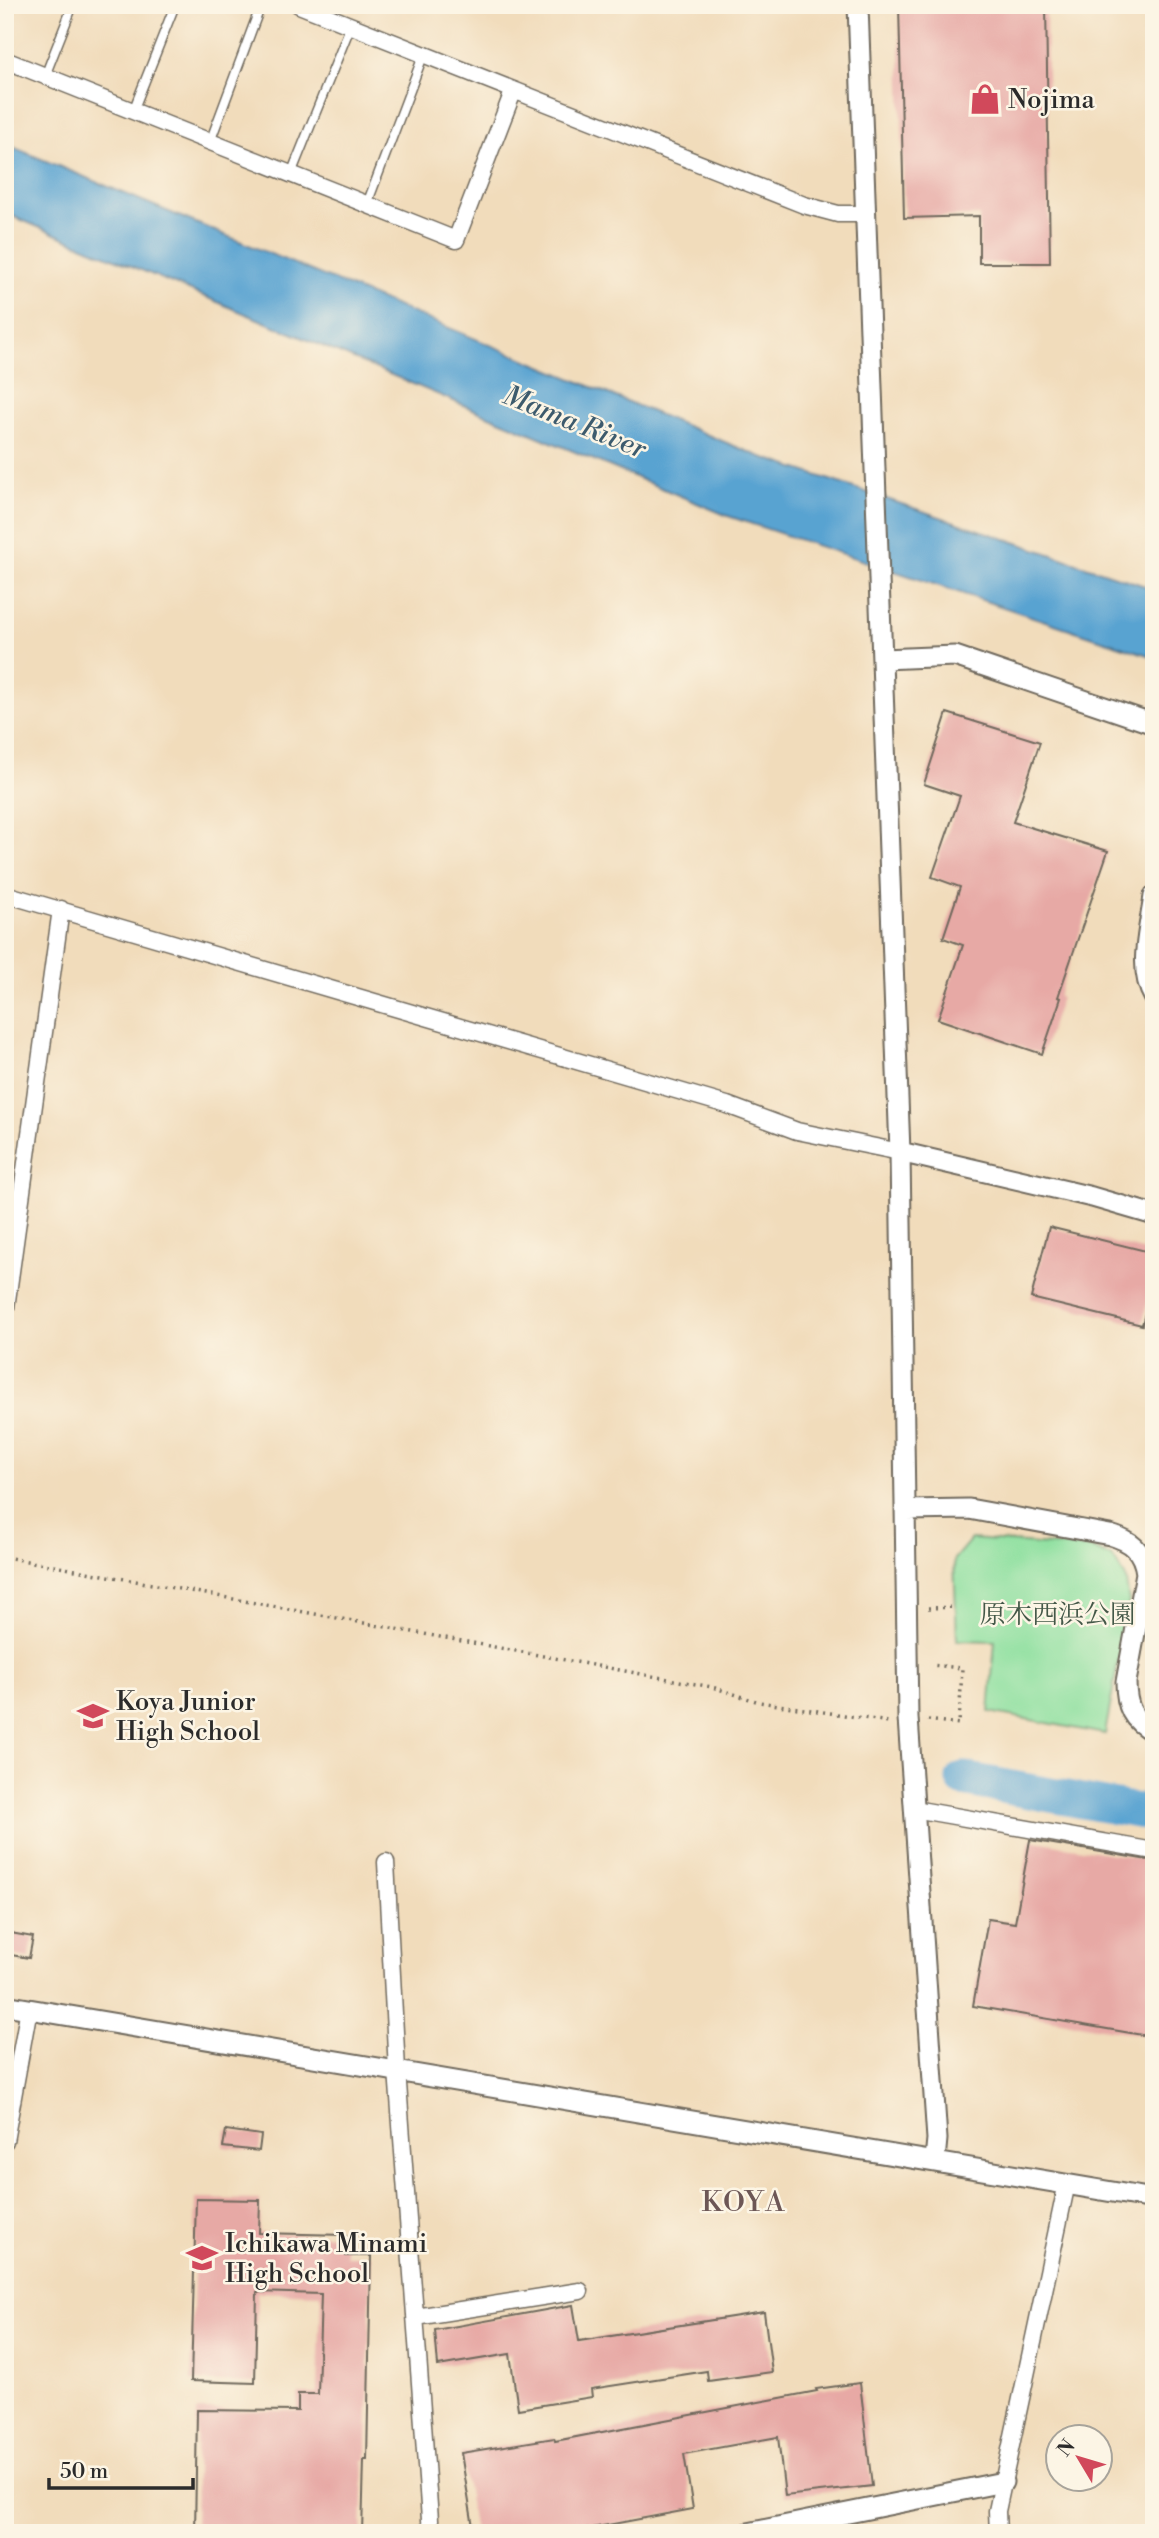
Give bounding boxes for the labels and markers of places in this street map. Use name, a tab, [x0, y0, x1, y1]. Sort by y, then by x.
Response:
shop icon: Nojima	[968, 82, 1002, 116]
place label: Nojima	[1008, 84, 1096, 116]
place label: Koya Junior High School	[116, 1686, 260, 1748]
school or university icon: Koya Junior High School	[76, 1699, 110, 1733]
place label: Ichikawa Minami High School	[225, 2228, 427, 2290]
school or university icon: Ichikawa Minami High School	[185, 2241, 219, 2275]

